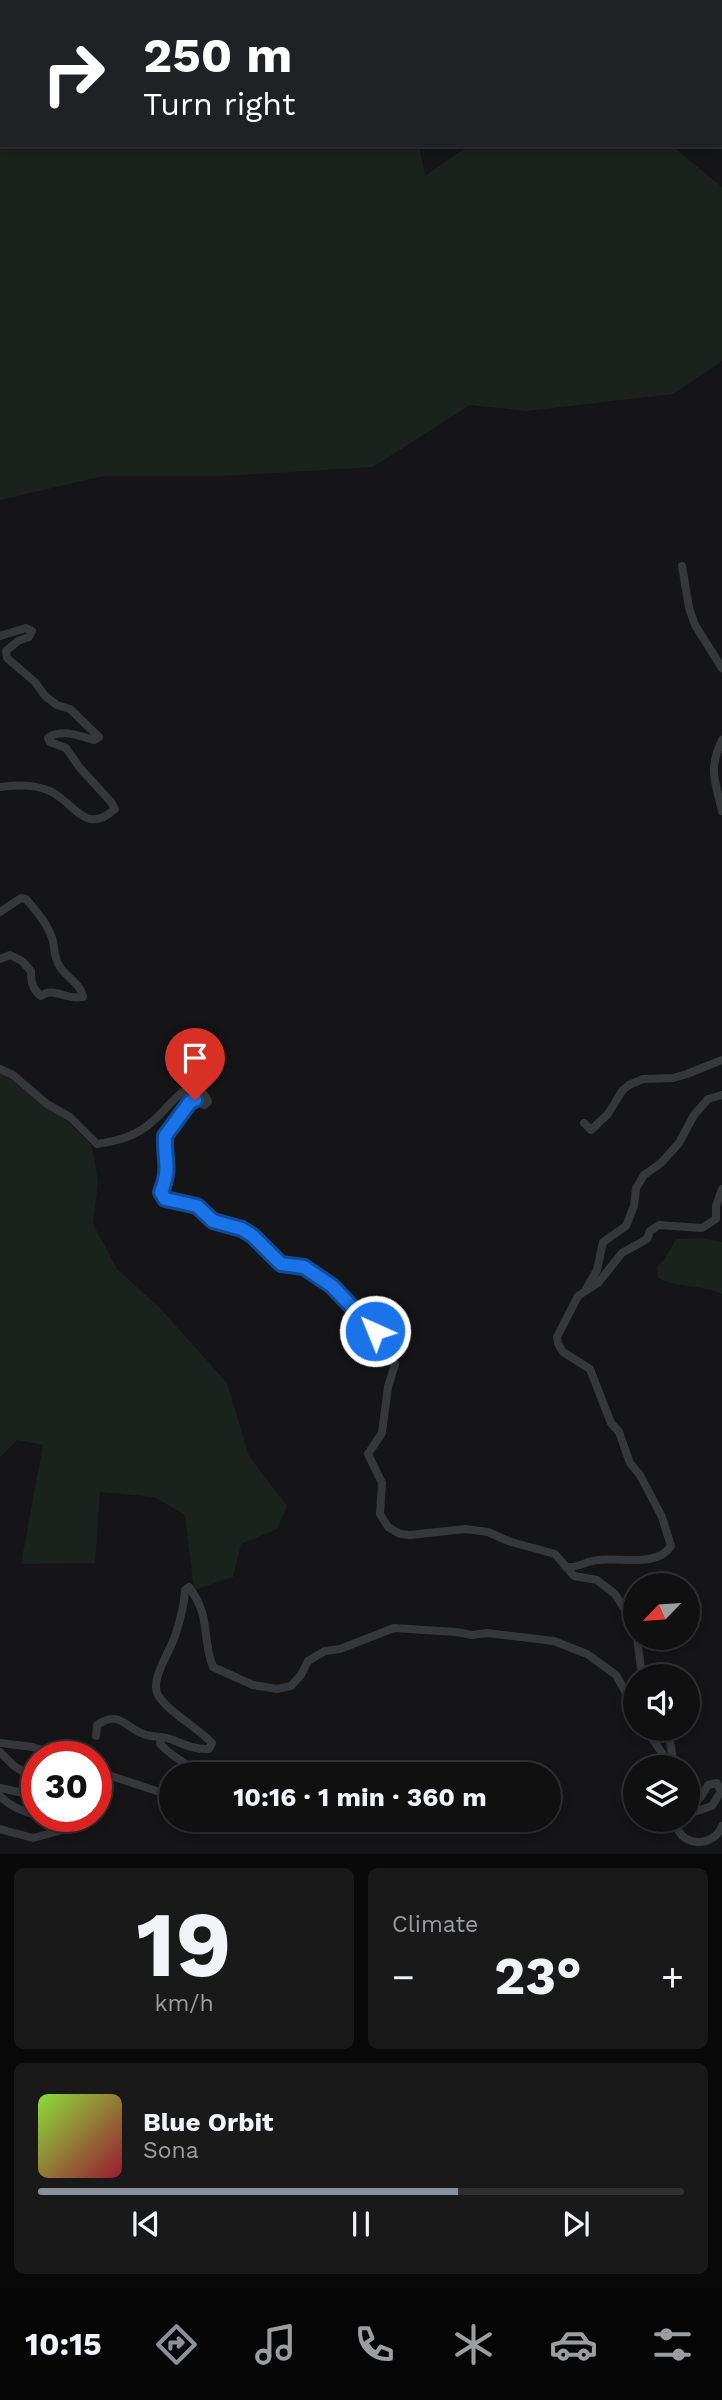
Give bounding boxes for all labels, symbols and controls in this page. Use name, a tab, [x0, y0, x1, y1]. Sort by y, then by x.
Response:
text: 250 m	[143, 26, 292, 84]
icon: right	[28, 28, 119, 119]
text: Turn right	[143, 85, 295, 123]
pin	[165, 1028, 225, 1100]
icon: arrive	[176, 1039, 214, 1077]
position arrow	[338, 1294, 412, 1368]
north arrow	[623, 1573, 700, 1650]
map controls	[623, 1573, 700, 1832]
button: sound	[623, 1664, 700, 1741]
speed limit sign: 30	[21, 1741, 112, 1832]
button: layers	[623, 1755, 700, 1832]
text: 10:16 · 1 min · 360 m	[233, 1782, 487, 1812]
text: 19	[136, 1891, 232, 1998]
text: Climate	[392, 1911, 478, 1938]
text: 23°	[494, 1946, 582, 2007]
text: −	[392, 1955, 415, 1999]
text: +	[661, 1955, 684, 1999]
text: km/h	[154, 1990, 214, 2017]
text: Blue Orbit	[143, 2107, 273, 2137]
text: Sona	[143, 2137, 199, 2164]
icon: previous	[127, 2205, 165, 2243]
icon: pause	[342, 2205, 380, 2243]
icon: next	[557, 2205, 595, 2243]
icon: directions	[152, 2320, 201, 2369]
icon: music	[251, 2320, 300, 2369]
icon: phone	[350, 2320, 399, 2369]
icon: climate	[449, 2320, 498, 2369]
icon: car	[549, 2320, 598, 2369]
icon: filters	[648, 2320, 697, 2369]
text: 10:15	[25, 2325, 102, 2363]

